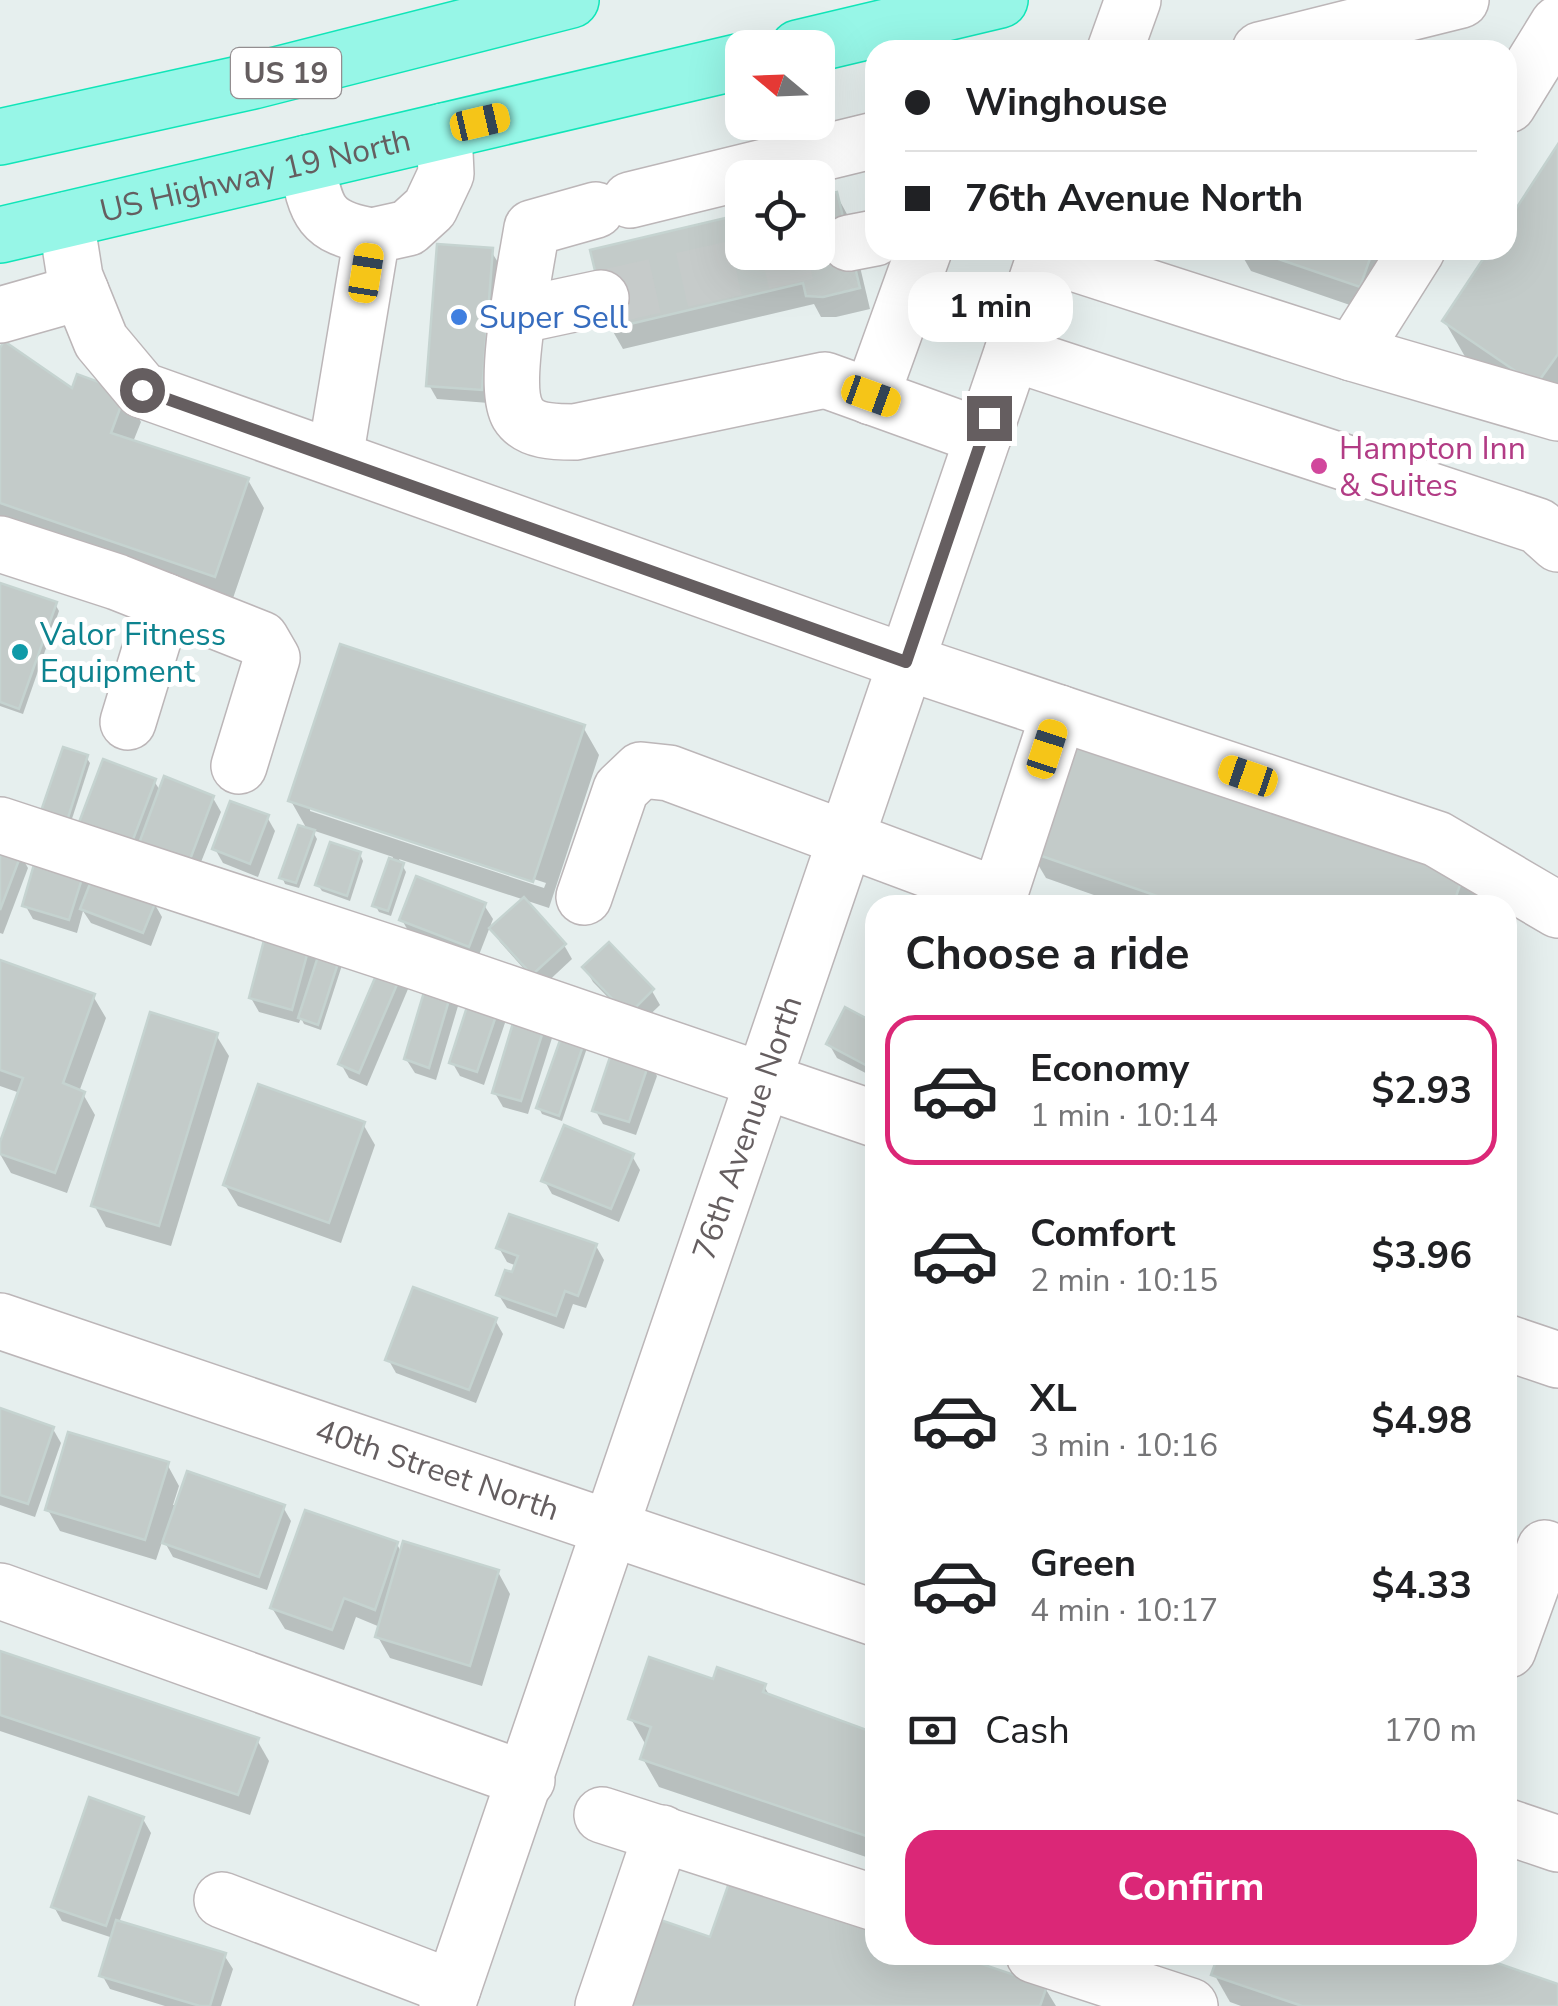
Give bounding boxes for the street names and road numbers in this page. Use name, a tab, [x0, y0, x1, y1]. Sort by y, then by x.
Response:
road number: US 19	[231, 48, 341, 98]
street label: US Highway 19 North	[96, 118, 415, 233]
street label: 76th Avenue North	[682, 990, 813, 1266]
street label: 40th Street North	[310, 1409, 565, 1531]

